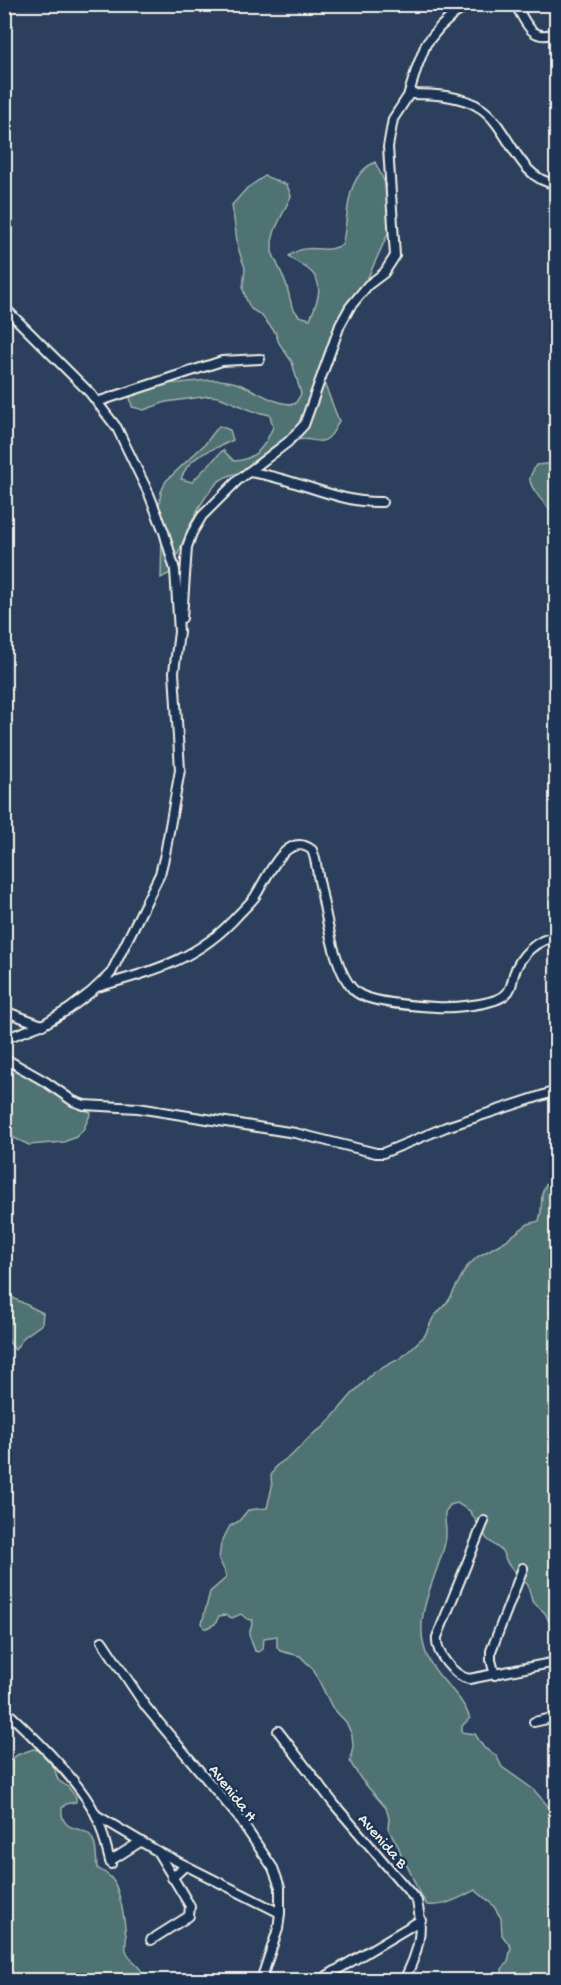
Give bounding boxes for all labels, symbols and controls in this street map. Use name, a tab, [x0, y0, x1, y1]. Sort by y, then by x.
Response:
street label: Avenida H	[203, 1762, 260, 1827]
street label: Avenida B	[353, 1811, 411, 1874]

